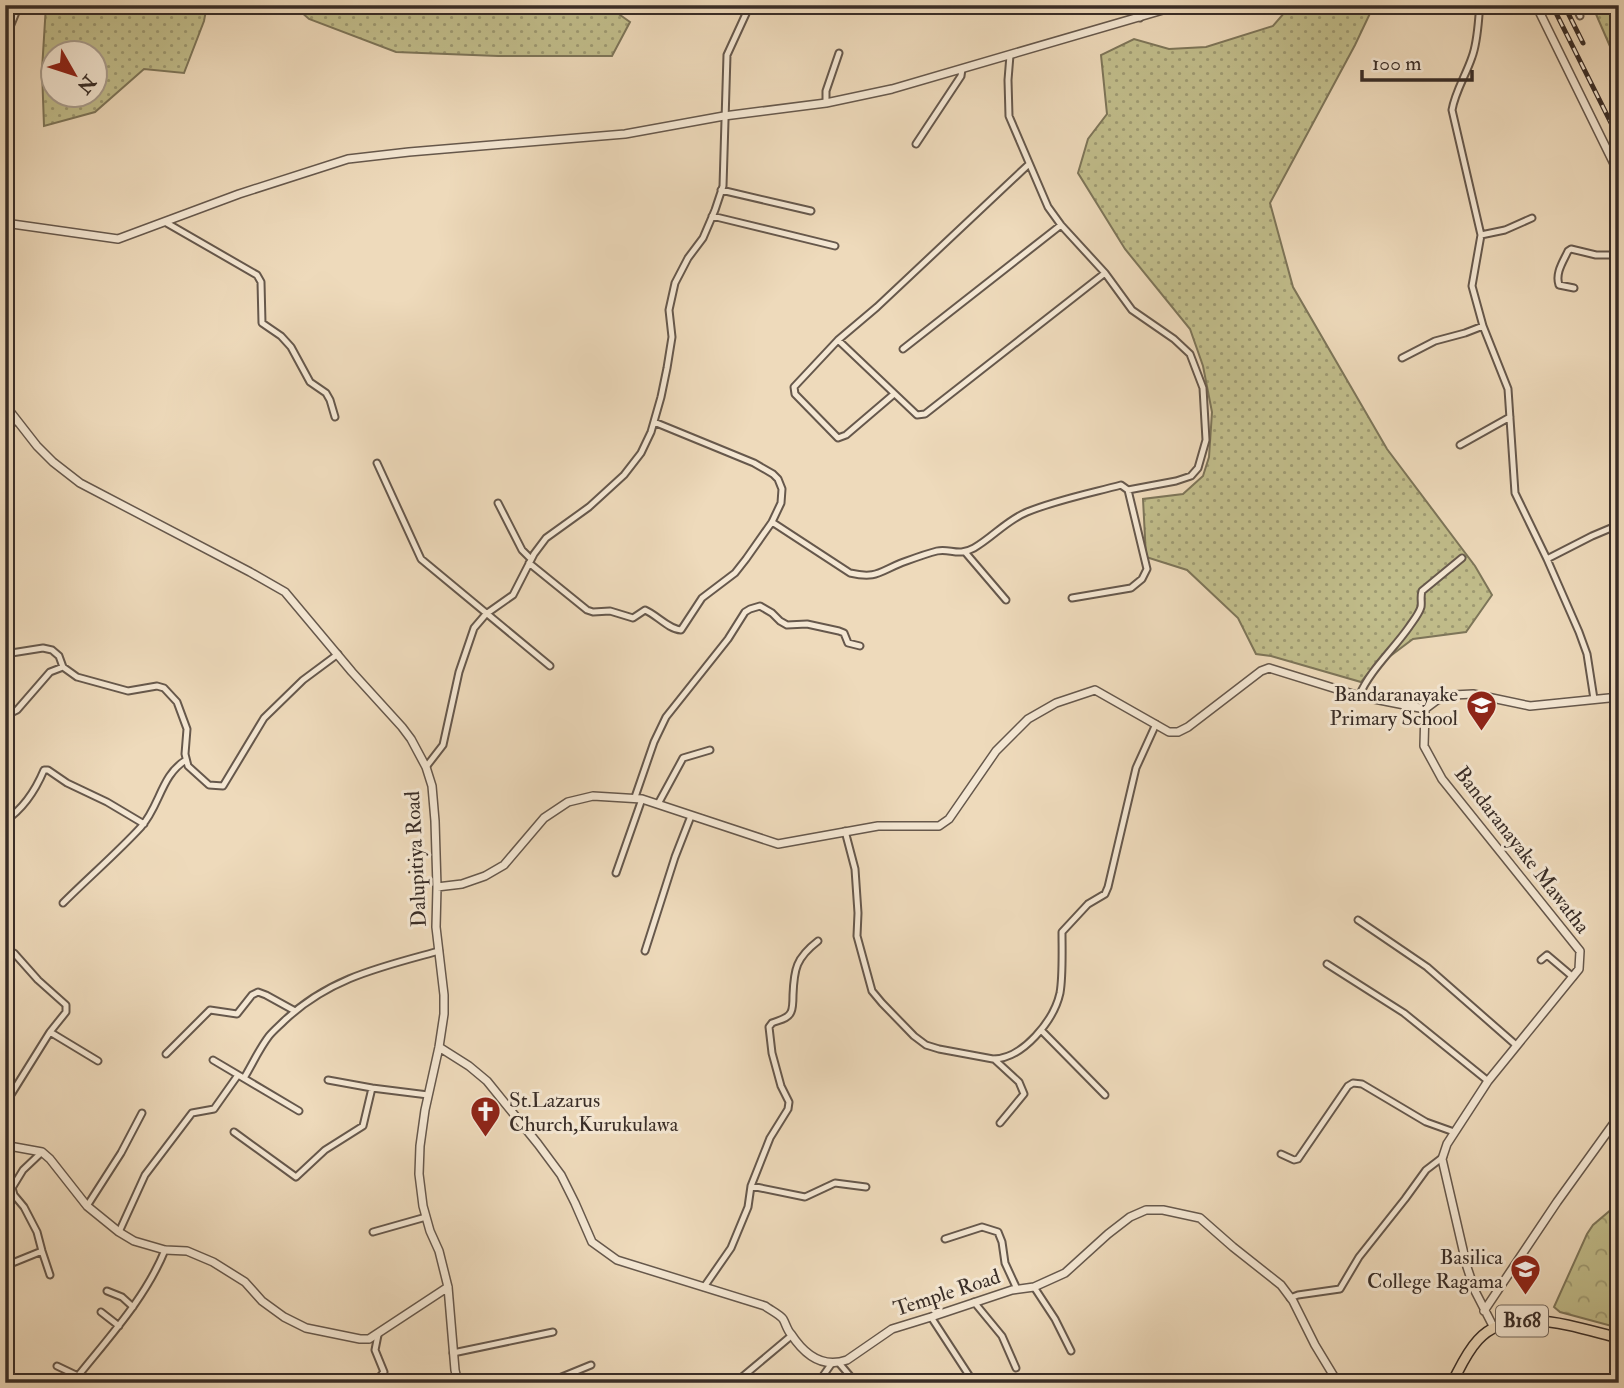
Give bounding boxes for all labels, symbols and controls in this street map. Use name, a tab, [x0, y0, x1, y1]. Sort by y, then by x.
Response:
north arrow	[38, 38, 108, 108]
scale bar	[1362, 38, 1472, 82]
text: 100 m	[1372, 50, 1422, 77]
text: N	[71, 69, 102, 99]
place label: Bandaranayake Primary School	[1329, 681, 1459, 732]
school or university icon: Bandaranayake Primary School	[1464, 689, 1498, 733]
street label: Bandaranayake Mawatha	[1448, 761, 1596, 939]
street label: Dalupitiya Road	[399, 790, 433, 928]
place label: St.Lazarus Church,Kurukulawa	[509, 1087, 679, 1138]
church icon: St.Lazarus Church,Kurukulawa	[469, 1095, 503, 1139]
place label: Basilica College Ragama	[1367, 1244, 1503, 1295]
school or university icon: Basilica College Ragama	[1509, 1252, 1543, 1296]
street label: Temple Road	[890, 1263, 1004, 1323]
road number: B168	[1496, 1306, 1548, 1336]

